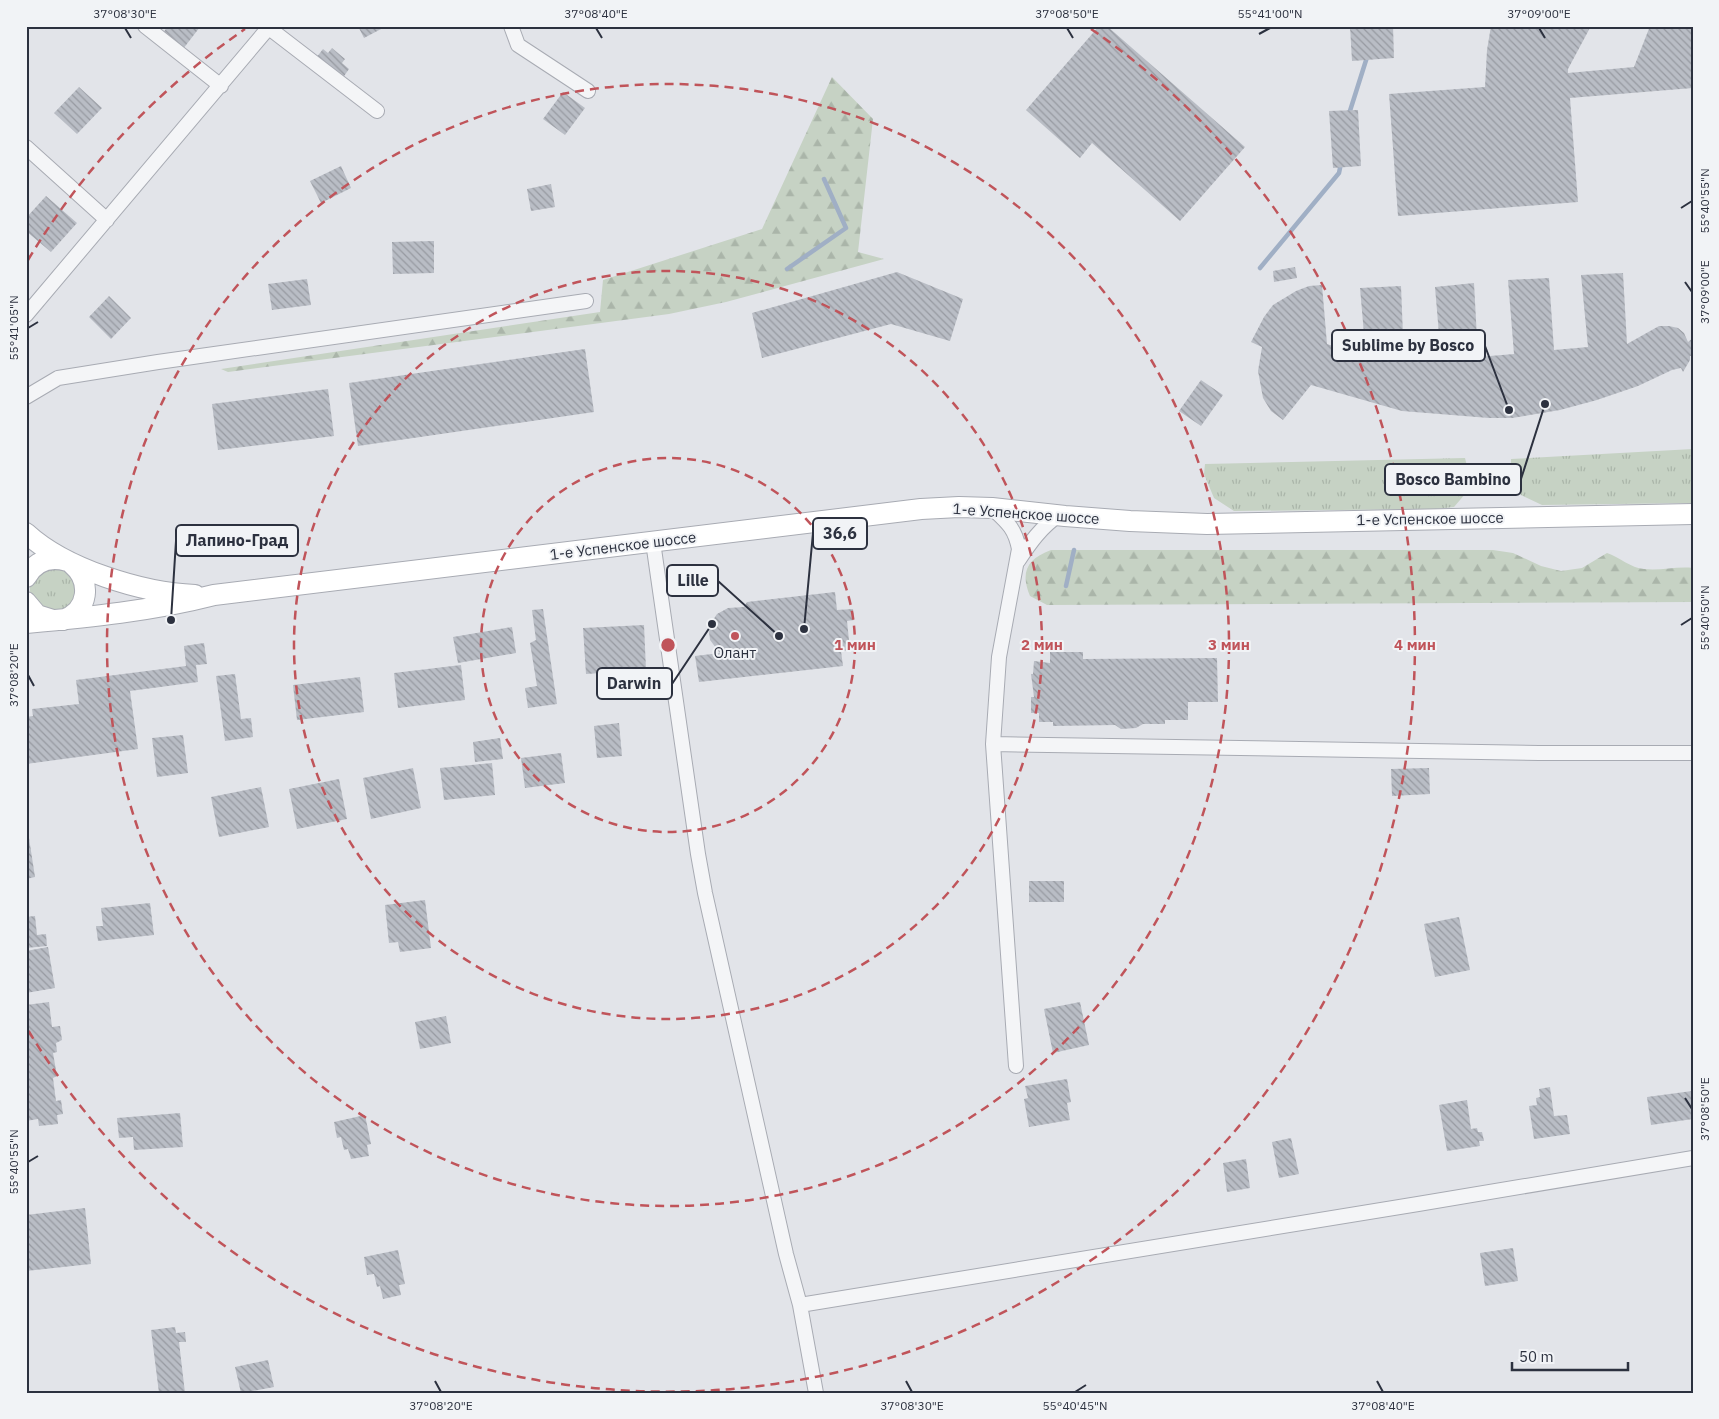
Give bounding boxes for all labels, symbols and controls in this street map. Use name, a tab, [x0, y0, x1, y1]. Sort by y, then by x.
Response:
text: 37°08'30"E	[93, 6, 157, 21]
text: 37°08'40"E	[564, 6, 628, 21]
text: 37°08'50"E	[1035, 6, 1099, 21]
text: 55°41'00"N	[1237, 6, 1303, 21]
text: 37°09'00"E	[1507, 6, 1571, 21]
text: 55°40'55"N	[1697, 168, 1712, 234]
text: 37°09'00"E	[1697, 260, 1712, 324]
text: 55°41'05"N	[6, 295, 21, 361]
callout: Sublime by Bosco	[1332, 330, 1485, 361]
text: Sublime by Bosco	[1342, 335, 1474, 355]
callout: Bosco Bambino	[1385, 464, 1521, 495]
text: Bosco Bambino	[1395, 469, 1511, 489]
street label: 1-е Успенское шоссе	[952, 499, 1100, 528]
street label: 1-е Успенское шоссе	[1356, 508, 1504, 529]
callout: 36,6	[813, 518, 867, 549]
text: 36,6	[823, 523, 857, 543]
callout: Лапино-Град	[176, 525, 298, 556]
street label: 1-е Успенское шоссе	[549, 527, 697, 564]
text: Лапино-Град	[186, 530, 289, 550]
callout: Lille	[667, 565, 718, 596]
text: Lille	[677, 570, 709, 590]
text: 55°40'50"N	[1697, 585, 1712, 651]
marker: Олант	[729, 630, 741, 642]
text: 1 мин	[834, 635, 876, 654]
text: 2 мин	[1021, 635, 1063, 654]
text: 3 мин	[1208, 635, 1250, 654]
text: 4 мин	[1394, 635, 1436, 654]
centre of rings	[659, 636, 677, 654]
text: 37°08'20"E	[6, 643, 21, 707]
place label: Олант	[714, 643, 756, 662]
callout: Darwin	[597, 668, 672, 699]
text: Darwin	[607, 673, 661, 693]
text: 37°08'50"E	[1697, 1077, 1712, 1141]
text: 55°40'55"N	[6, 1129, 21, 1195]
scale bar	[1512, 1339, 1628, 1371]
text: 50 m	[1519, 1347, 1554, 1366]
text: 37°08'20"E	[409, 1398, 473, 1413]
text: 37°08'30"E	[880, 1398, 944, 1413]
text: 55°40'45"N	[1042, 1398, 1108, 1413]
text: 37°08'40"E	[1351, 1398, 1415, 1413]

